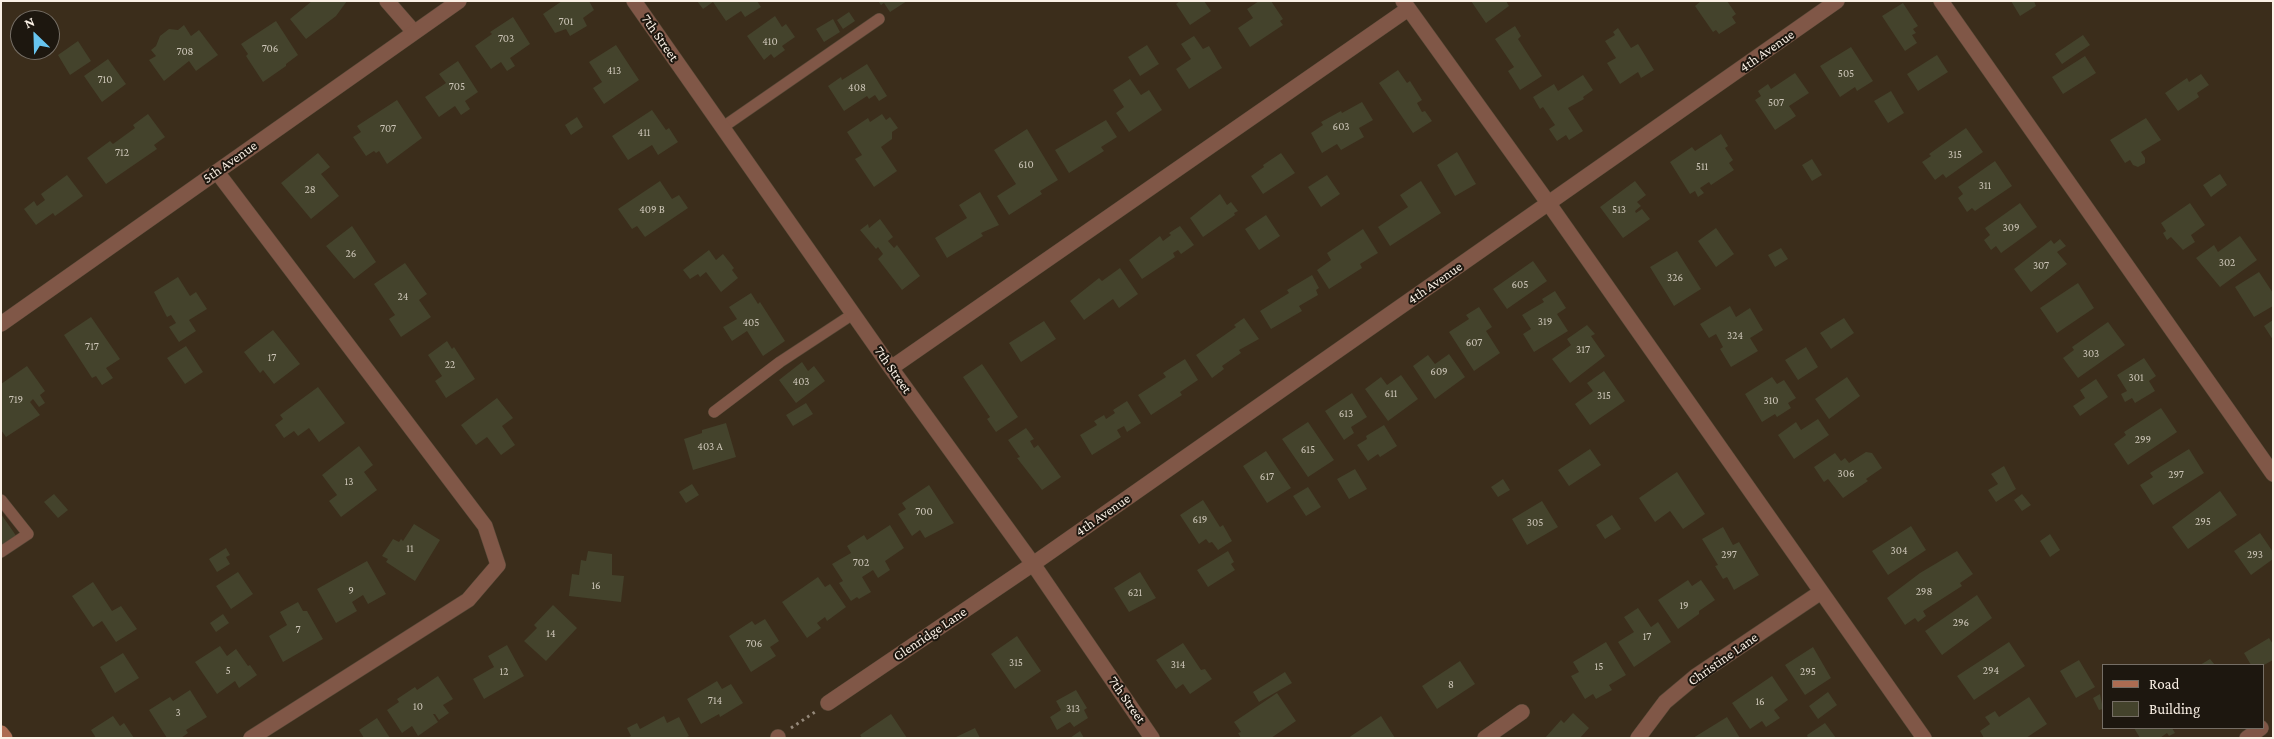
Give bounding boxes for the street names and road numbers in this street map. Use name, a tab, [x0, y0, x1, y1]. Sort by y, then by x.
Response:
street label: 7th Street	[638, 11, 682, 65]
street label: 4th Avenue	[1736, 26, 1798, 76]
street label: 5th Avenue	[200, 137, 260, 187]
street label: 4th Avenue	[1404, 258, 1466, 308]
street label: 7th Street	[871, 343, 915, 397]
street label: 4th Avenue	[1072, 490, 1134, 540]
street label: Glenridge Lane	[890, 603, 970, 665]
street label: Christine Lane	[1685, 629, 1761, 689]
street label: 7th Street	[1105, 673, 1149, 727]

